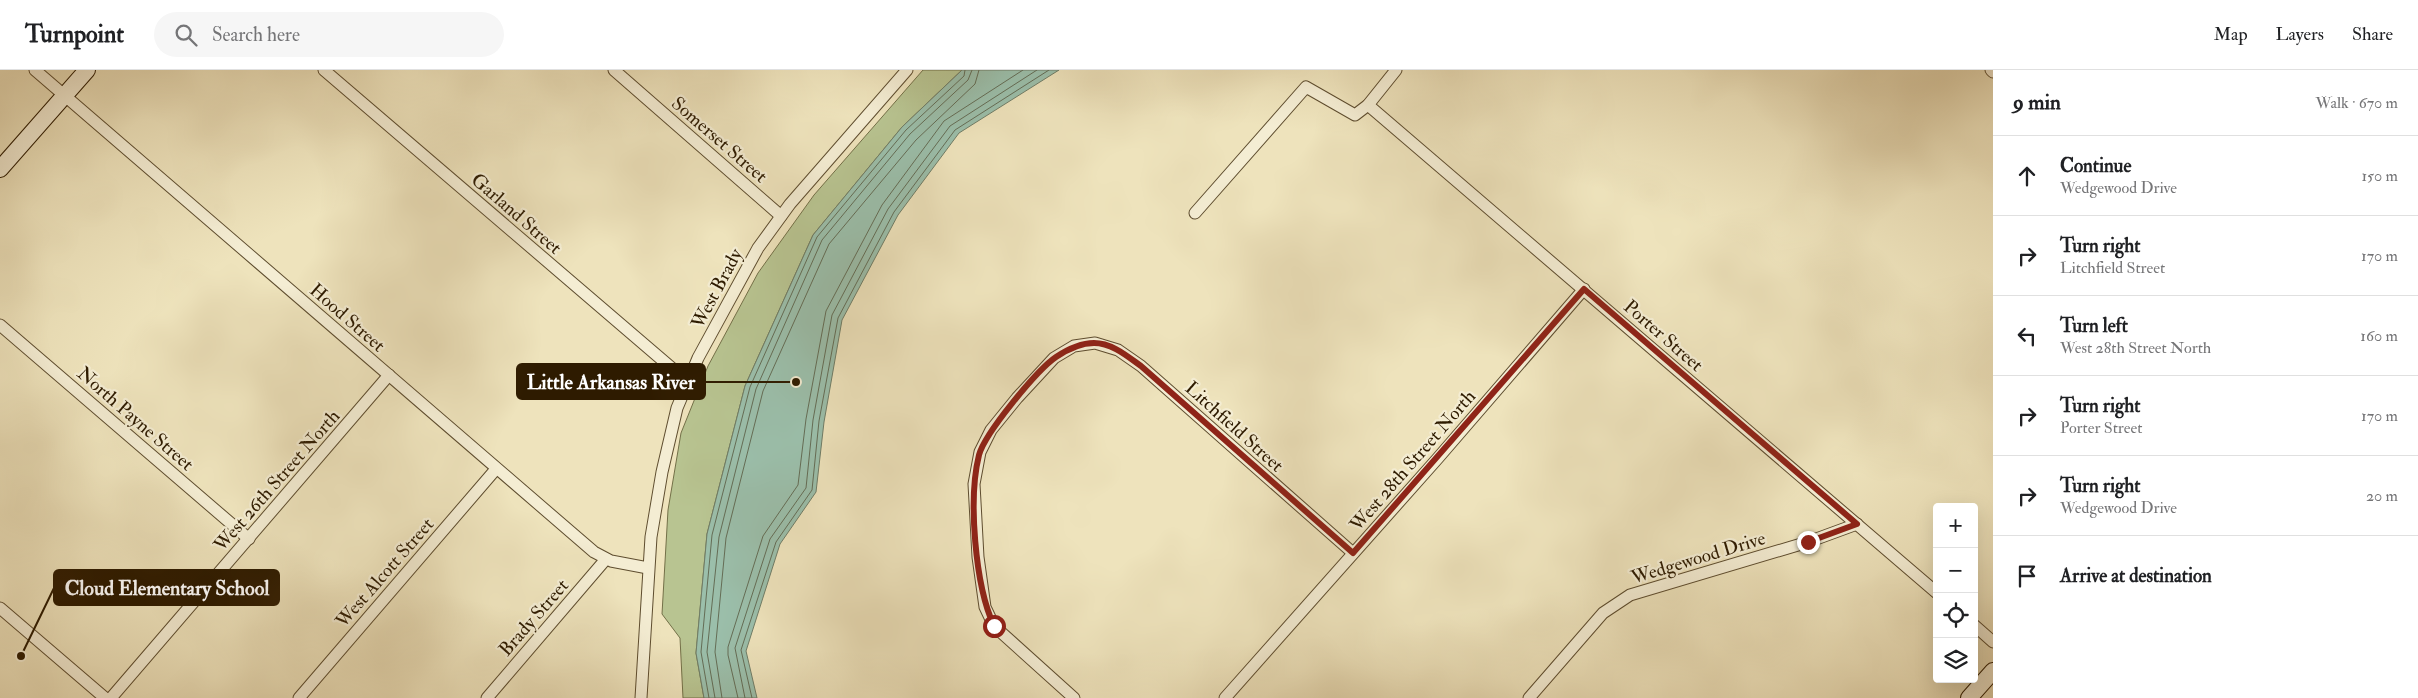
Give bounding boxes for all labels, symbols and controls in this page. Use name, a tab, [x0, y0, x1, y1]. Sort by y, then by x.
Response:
search box	[154, 12, 504, 57]
text: Turnpoint	[25, 19, 124, 50]
icon: search	[172, 21, 200, 49]
text: Search here	[212, 23, 300, 47]
text: Map	[2214, 23, 2248, 46]
text: Layers	[2276, 23, 2324, 46]
text: Share	[2352, 23, 2393, 46]
text: 9 min	[2013, 89, 2061, 116]
street label: Somerset Street	[666, 91, 772, 188]
text: Walk · 670 m	[2316, 93, 2398, 113]
text: Continue	[2060, 154, 2131, 178]
icon: ahead	[2013, 162, 2041, 190]
text: 150 m	[2361, 166, 2398, 186]
street label: Garland Street	[466, 168, 567, 260]
text: Wedgewood Drive	[2060, 178, 2177, 198]
text: Turn right	[2060, 234, 2140, 258]
icon: right	[2013, 242, 2041, 270]
street label: West Brady	[685, 244, 748, 333]
text: 170 m	[2361, 246, 2398, 266]
text: Litchfield Street	[2060, 258, 2165, 278]
street label: Hood Street	[304, 278, 390, 357]
street label: Porter Street	[1619, 295, 1708, 377]
text: Turn left	[2060, 314, 2128, 338]
icon: left	[2013, 322, 2041, 350]
text: 160 m	[2360, 326, 2398, 346]
text: West 28th Street North	[2060, 338, 2211, 358]
street label: North Payne Street	[72, 361, 199, 476]
callout: Little Arkansas River	[517, 364, 705, 399]
text: Little Arkansas River	[527, 370, 696, 395]
street label: Litchfield Street	[1180, 376, 1289, 477]
street label: West 28th Street North	[1344, 385, 1481, 537]
text: Turn right	[2060, 394, 2140, 418]
icon: right	[2013, 402, 2041, 430]
street label: West 26th Street North	[208, 405, 345, 557]
text: 170 m	[2361, 406, 2398, 426]
text: Porter Street	[2060, 418, 2142, 438]
text: Turn right	[2060, 474, 2140, 498]
icon: right	[2013, 482, 2041, 510]
text: 20 m	[2366, 486, 2398, 506]
text: Wedgewood Drive	[2060, 498, 2177, 518]
map controls	[1933, 503, 1978, 683]
button: +	[1933, 503, 1978, 548]
street label: West Alcott Street	[330, 513, 439, 633]
street label: Wedgewood Drive	[1627, 526, 1768, 590]
route end	[1797, 531, 1820, 554]
button: −	[1933, 548, 1978, 593]
icon: arrive	[2013, 562, 2041, 590]
text: Arrive at destination	[2060, 564, 2212, 588]
callout: Cloud Elementary School	[54, 570, 279, 605]
street label: Brady Street	[494, 574, 574, 661]
text: Cloud Elementary School	[65, 576, 270, 602]
button: locate	[1933, 593, 1978, 638]
route start	[983, 615, 1006, 638]
button: layers	[1933, 638, 1978, 683]

